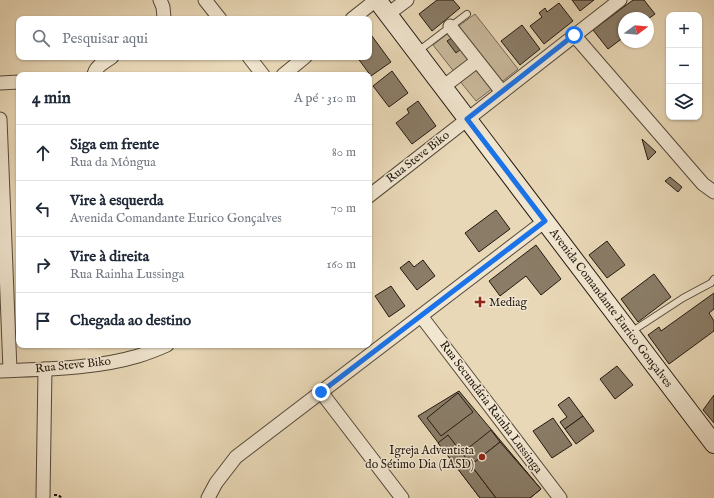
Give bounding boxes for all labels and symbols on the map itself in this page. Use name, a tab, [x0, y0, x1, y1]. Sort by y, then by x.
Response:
north arrow	[618, 12, 654, 48]
route start	[565, 26, 583, 44]
street label: Rua Steve Biko	[383, 127, 453, 186]
street label: Avenida Comandante Eurico Gonçalves	[546, 225, 676, 391]
place label: Mediag	[489, 295, 527, 310]
marker: Mediag	[474, 296, 486, 308]
street label: Rua Secundária Rainha Lussinga	[436, 338, 546, 477]
street label: Rua Steve Biko	[34, 354, 112, 376]
route end	[312, 383, 330, 401]
place label: Igreja Adventista do Sétimo Dia (IASD)	[365, 443, 475, 472]
marker: Igreja Adventista do Sétimo Dia (IASD)	[477, 452, 487, 462]

